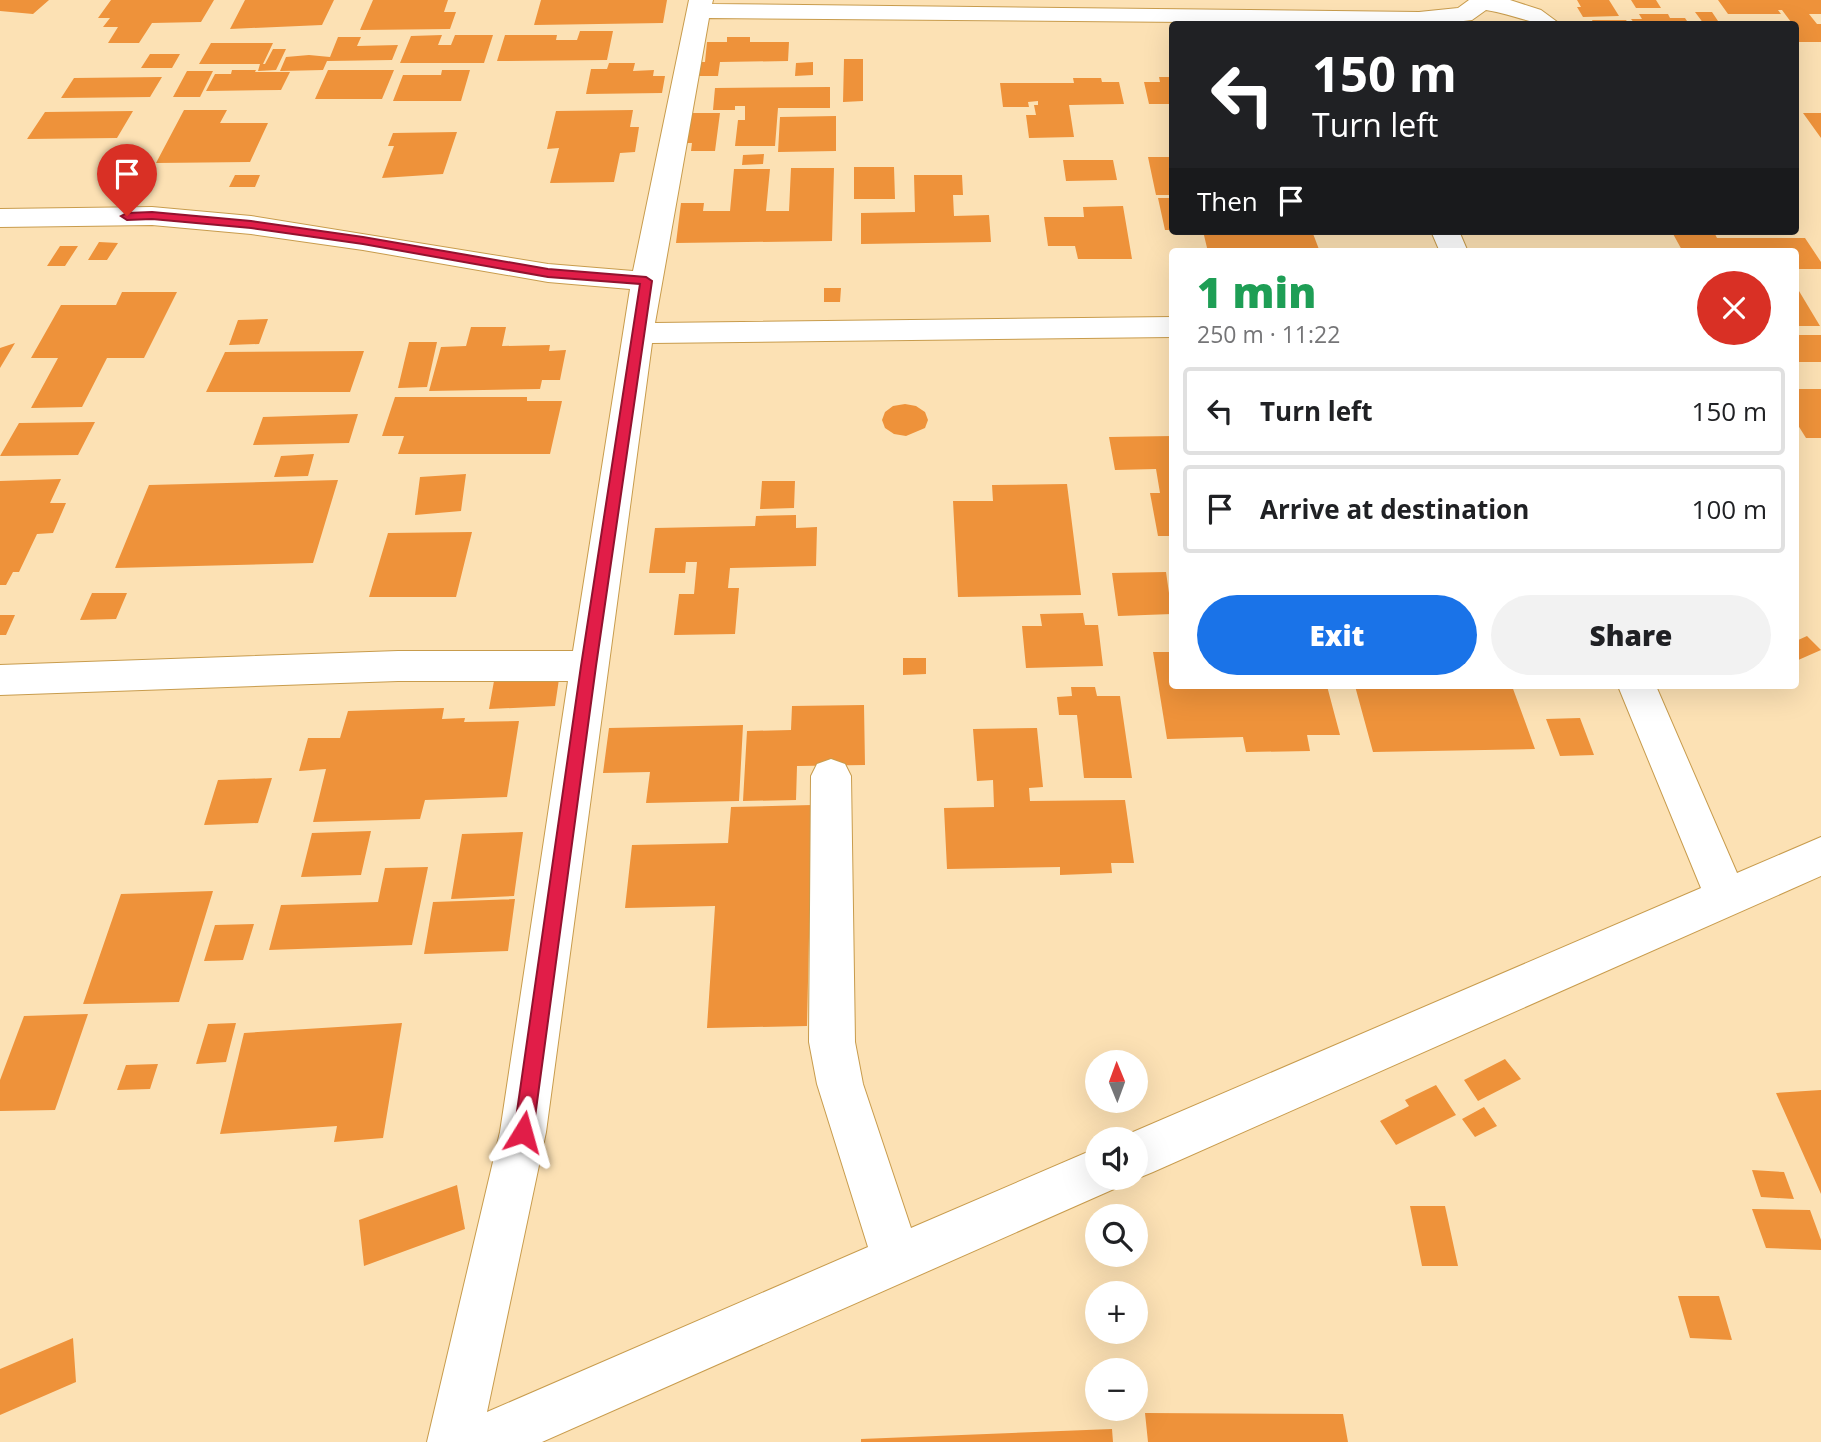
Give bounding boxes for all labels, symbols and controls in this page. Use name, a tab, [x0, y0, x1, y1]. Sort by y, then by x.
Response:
text: 150 m	[1312, 40, 1457, 106]
icon: left	[1197, 49, 1288, 140]
text: Turn left	[1312, 103, 1438, 146]
pin	[97, 144, 157, 216]
icon: arrive	[108, 155, 146, 193]
icon: arrive	[1272, 182, 1310, 220]
text: Then	[1197, 183, 1258, 219]
text: 1 min	[1197, 263, 1316, 320]
button: close	[1697, 271, 1771, 345]
text: 250 m · 11:22	[1197, 318, 1340, 350]
icon: left	[1201, 392, 1239, 430]
text: Turn left	[1260, 393, 1372, 429]
text: 150 m	[1692, 393, 1767, 429]
icon: arrive	[1201, 490, 1239, 528]
text: Arrive at destination	[1260, 491, 1529, 527]
text: 100 m	[1692, 491, 1767, 527]
button: Exit	[1197, 595, 1477, 675]
button: Share	[1491, 595, 1771, 675]
north arrow	[1085, 1050, 1148, 1113]
map controls	[1085, 1050, 1148, 1421]
position arrow	[486, 1095, 560, 1169]
button: sound	[1085, 1127, 1148, 1190]
button: search	[1085, 1204, 1148, 1267]
button: +	[1085, 1281, 1148, 1344]
button: −	[1085, 1358, 1148, 1421]

